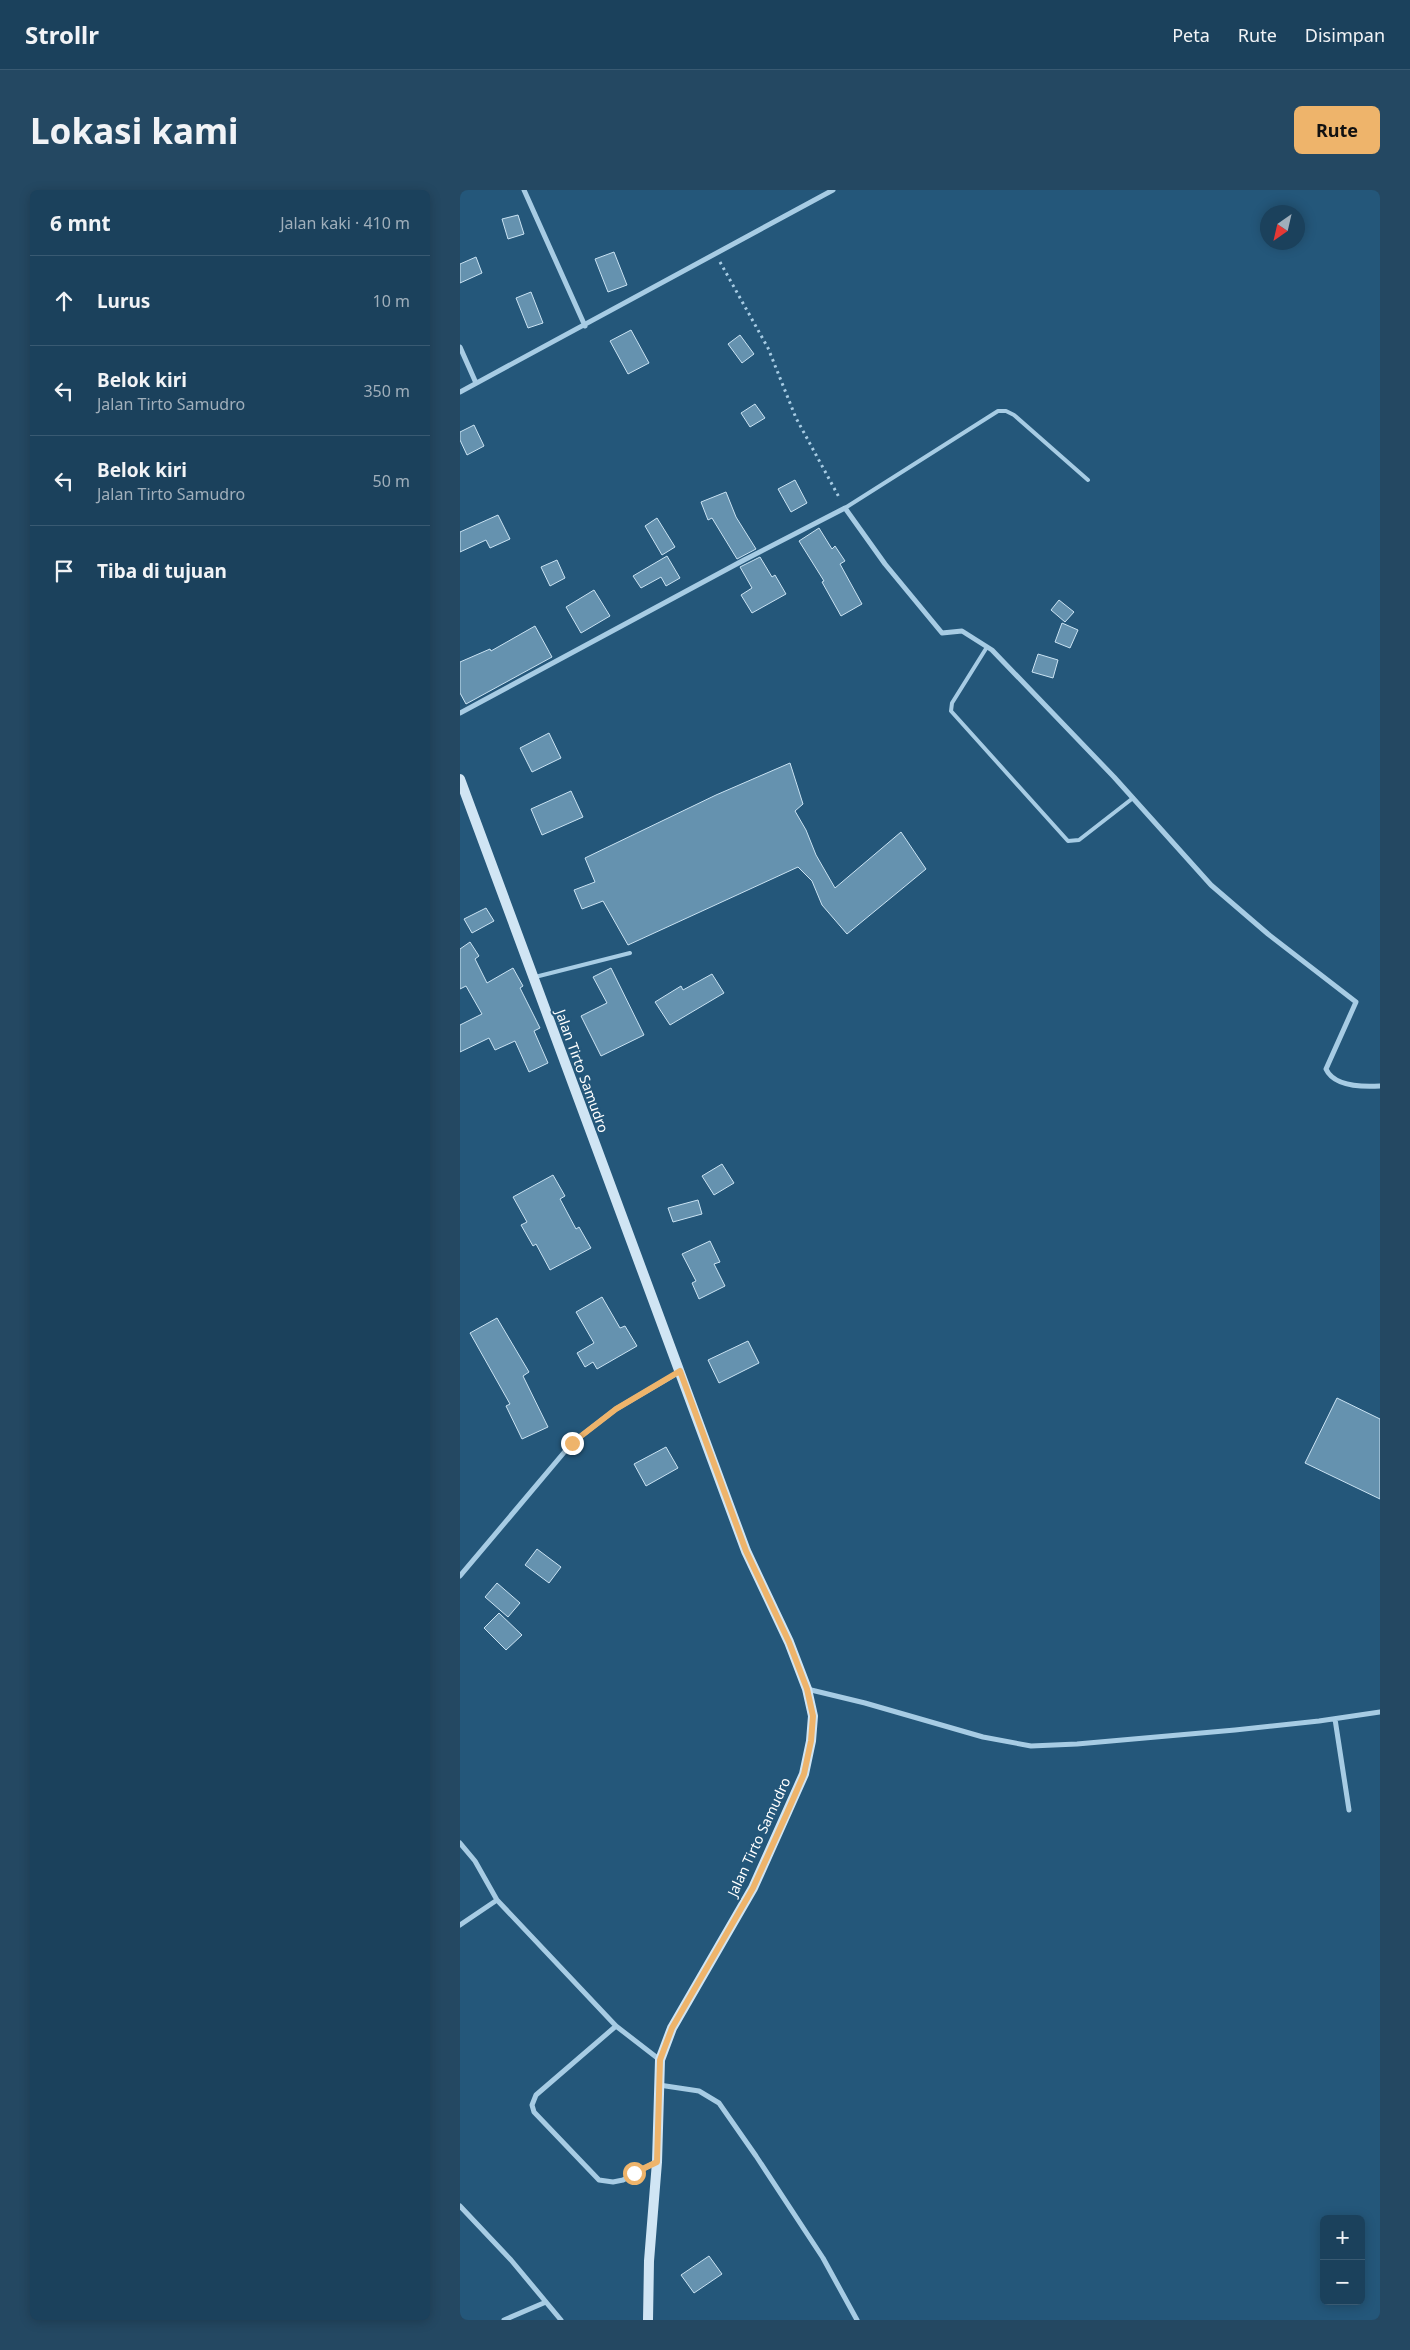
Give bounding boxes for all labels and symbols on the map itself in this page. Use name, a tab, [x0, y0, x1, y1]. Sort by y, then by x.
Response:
north arrow	[1260, 205, 1305, 250]
street label: Jalan Tirto Samudro	[551, 1005, 614, 1135]
route end	[561, 1432, 584, 1455]
street label: Jalan Tirto Samudro	[722, 1774, 795, 1901]
route start	[623, 2162, 646, 2185]

